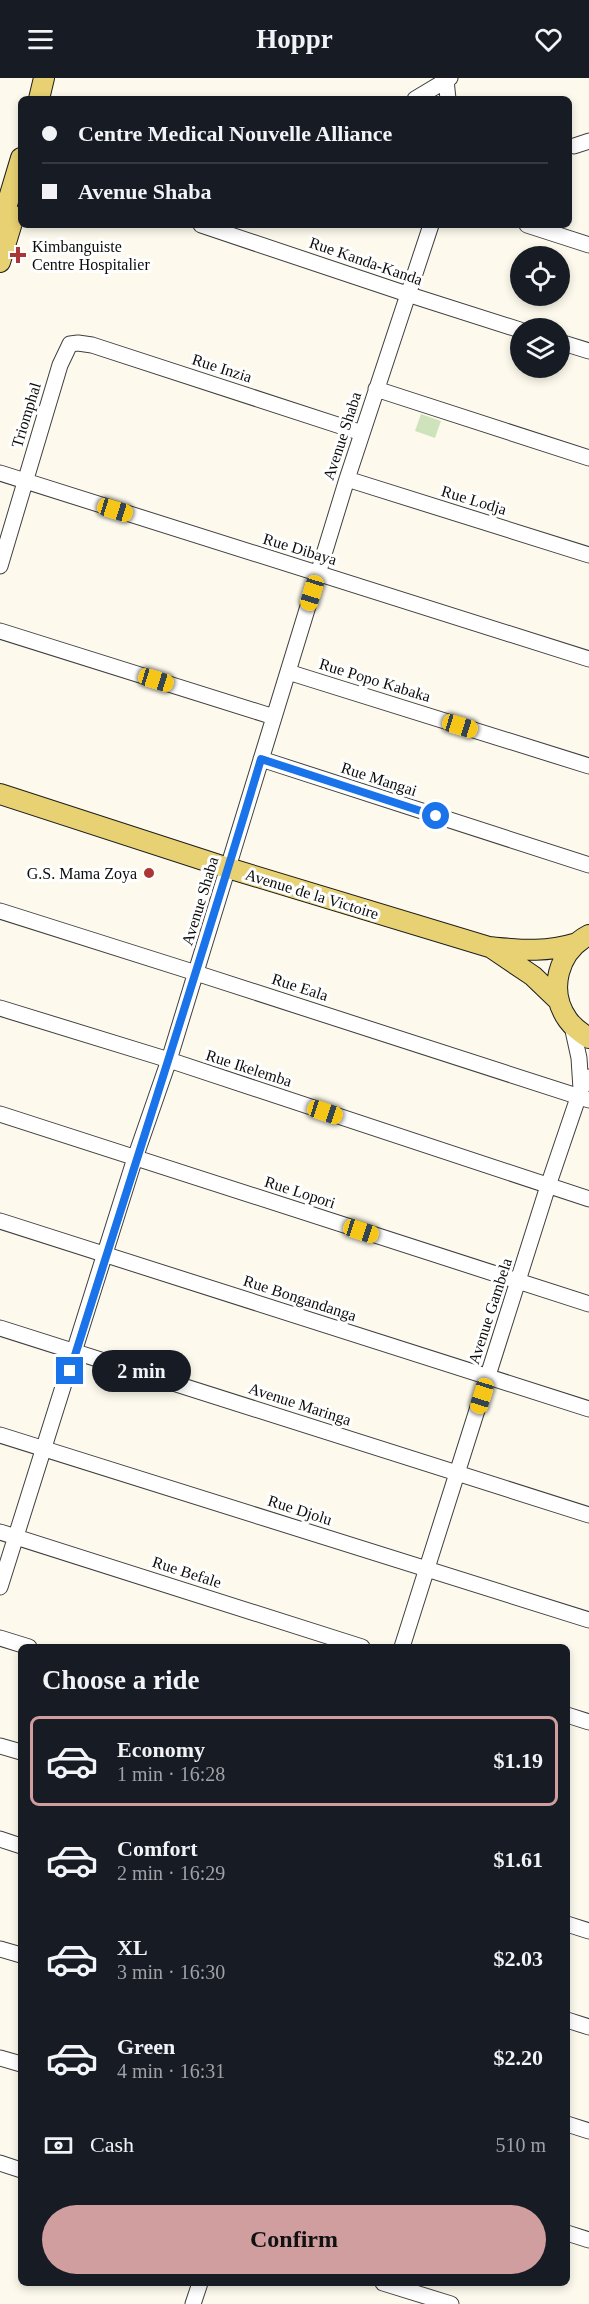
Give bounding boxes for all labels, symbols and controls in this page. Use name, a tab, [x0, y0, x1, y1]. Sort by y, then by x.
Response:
icon: menu	[24, 23, 57, 56]
icon: heart	[532, 23, 565, 56]
text: Hoppr	[256, 24, 333, 54]
text: Centre Medical Nouvelle Alliance	[78, 121, 392, 146]
text: Avenue Shaba	[78, 179, 211, 204]
street label: Rue Kanda-Kanda	[307, 234, 425, 288]
place label: Kimbanguiste Centre Hospitalier	[32, 238, 150, 274]
marker: Kimbanguiste Centre Hospitalier	[9, 246, 27, 264]
map controls	[510, 246, 570, 378]
button: locate	[510, 246, 570, 306]
button: layers	[510, 318, 570, 378]
street label: Rue Inzia	[190, 350, 254, 386]
street label: Triomphal	[8, 380, 45, 450]
street label: Avenue Shaba	[320, 390, 364, 482]
street label: Rue Lodja	[439, 482, 509, 519]
car	[95, 496, 135, 524]
street label: Rue Dibaya	[261, 530, 339, 569]
car	[298, 573, 326, 613]
street label: Rue Popo Kabaka	[317, 655, 433, 706]
car	[136, 666, 176, 694]
car	[440, 712, 480, 740]
street label: Rue Mangai	[339, 759, 420, 800]
route start	[422, 802, 449, 829]
street label: Avenue Shaba	[178, 855, 222, 947]
place label: G.S. Mama Zoya	[27, 865, 137, 883]
marker: G.S. Mama Zoya	[142, 866, 156, 880]
street label: Avenue de la Victoire	[243, 866, 381, 922]
street label: Rue Eala	[270, 970, 330, 1004]
street label: Rue Ikelemba	[204, 1046, 294, 1090]
car	[305, 1098, 345, 1126]
street label: Rue Lopori	[262, 1173, 338, 1213]
car	[341, 1217, 381, 1245]
street label: Avenue Gambela	[465, 1256, 515, 1366]
street label: Rue Bongandanga	[241, 1272, 359, 1325]
callout: 2 min	[91, 1350, 190, 1392]
route end	[56, 1357, 83, 1384]
text: 2 min	[117, 1360, 166, 1382]
car	[468, 1376, 496, 1416]
street label: Avenue Maringa	[246, 1379, 353, 1430]
street label: Rue Djolu	[266, 1492, 334, 1529]
street label: Rue Befale	[150, 1553, 224, 1591]
text: Choose a ride	[42, 1665, 200, 1695]
icon: car	[45, 1734, 99, 1788]
text: Economy	[117, 1737, 205, 1762]
text: $1.19	[494, 1748, 543, 1773]
text: 1 min · 16:28	[117, 1763, 225, 1785]
icon: car	[45, 1833, 99, 1887]
text: Comfort	[117, 1836, 198, 1861]
text: $1.61	[494, 1847, 543, 1872]
text: 2 min · 16:29	[117, 1862, 225, 1884]
icon: car	[45, 1932, 99, 1986]
text: XL	[117, 1935, 148, 1960]
text: $2.03	[494, 1946, 543, 1971]
text: 3 min · 16:30	[117, 1961, 225, 1983]
icon: car	[45, 2031, 99, 2085]
text: Green	[117, 2034, 175, 2059]
text: $2.20	[494, 2045, 543, 2070]
text: 4 min · 16:31	[117, 2060, 225, 2082]
icon: cash	[42, 2129, 75, 2162]
text: Cash	[90, 2132, 134, 2157]
text: 510 m	[495, 2134, 546, 2156]
button: Confirm	[42, 2205, 546, 2274]

